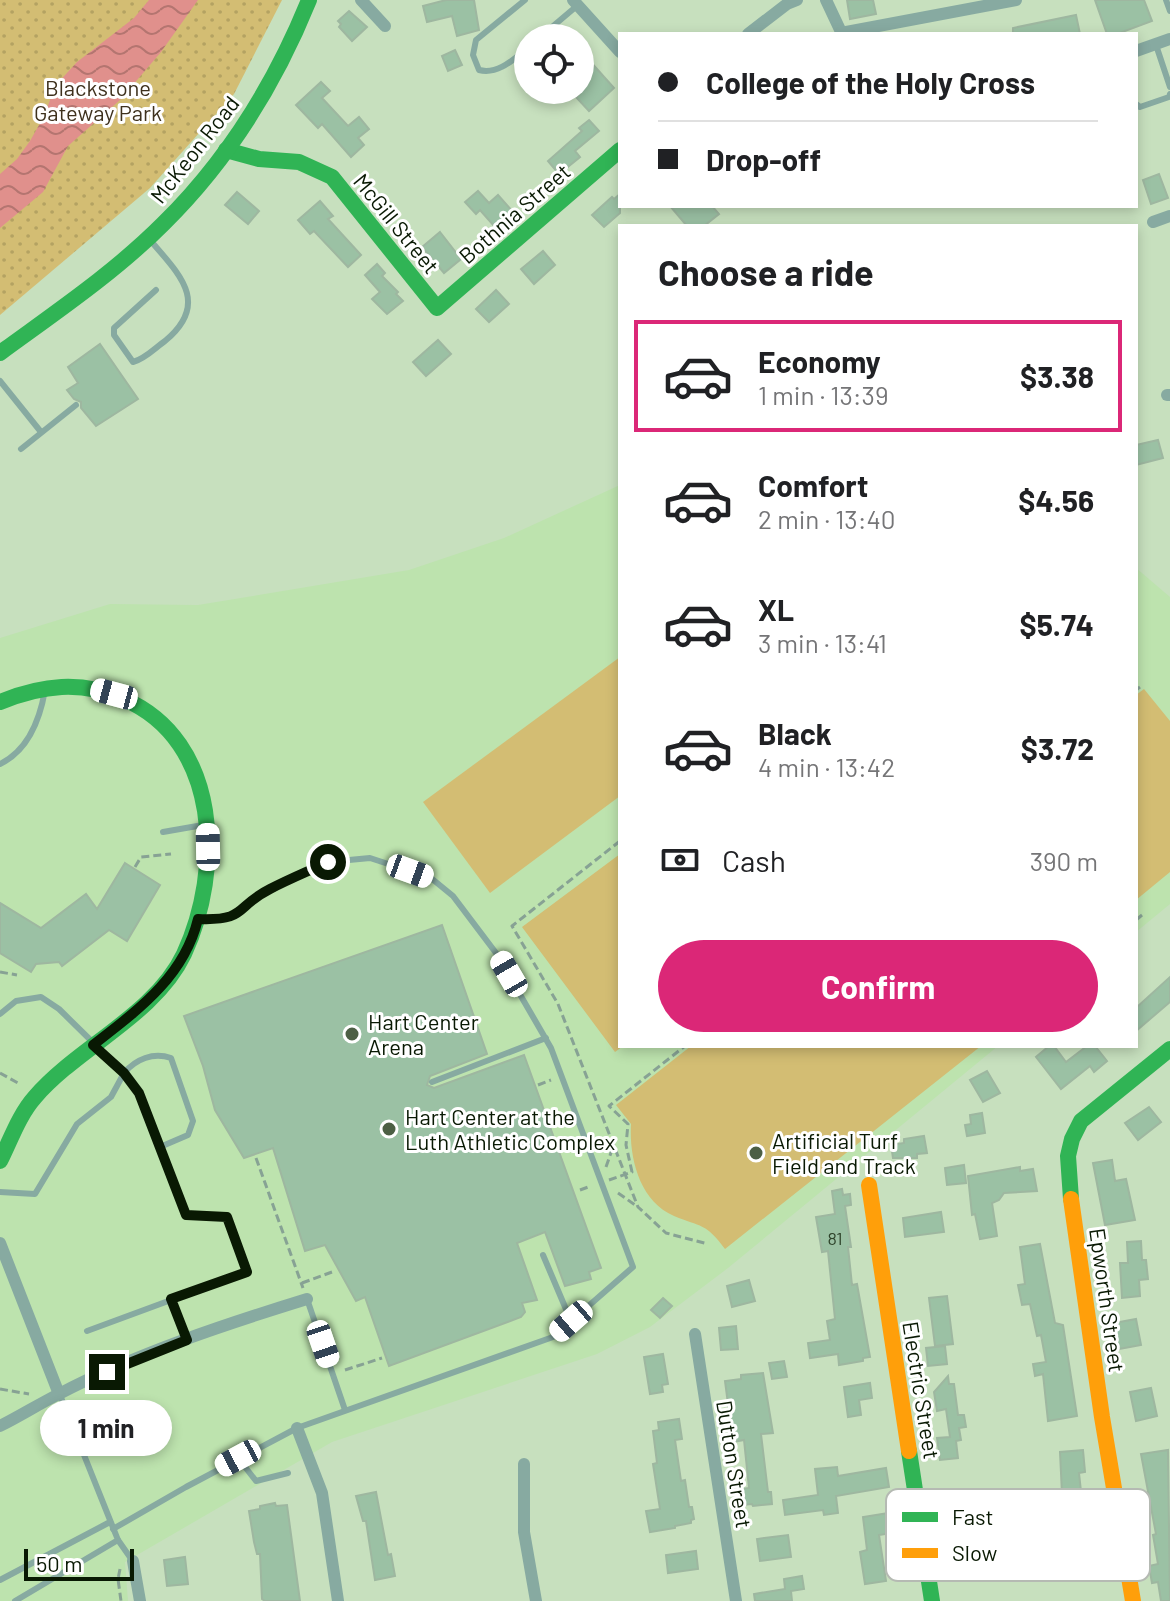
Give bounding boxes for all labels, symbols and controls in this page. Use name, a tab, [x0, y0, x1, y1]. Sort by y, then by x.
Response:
map controls	[514, 24, 594, 104]
button: locate	[514, 24, 594, 104]
text: College of the Holy Cross	[706, 64, 1035, 100]
park label: Blackstone Gateway Park	[34, 74, 162, 125]
street label: McKeon Road	[144, 90, 244, 208]
text: Drop-off	[706, 141, 821, 177]
street label: Bothnia Street	[453, 158, 575, 268]
street label: McGill Street	[349, 168, 445, 278]
text: Choose a ride	[658, 250, 874, 293]
icon: car	[662, 340, 734, 412]
text: Economy	[758, 343, 881, 379]
text: $3.38	[1020, 358, 1094, 394]
text: 1 min · 13:39	[758, 379, 889, 410]
icon: car	[662, 464, 734, 536]
text: Comfort	[758, 467, 868, 503]
text: $4.56	[1018, 482, 1094, 518]
text: 2 min · 13:40	[758, 503, 895, 534]
icon: car	[662, 588, 734, 660]
text: XL	[758, 591, 794, 627]
text: $5.74	[1020, 606, 1094, 642]
text: 3 min · 13:41	[758, 627, 887, 658]
car	[88, 676, 140, 712]
icon: car	[662, 712, 734, 784]
text: Black	[758, 715, 832, 751]
text: $3.72	[1021, 730, 1094, 766]
text: 4 min · 13:42	[758, 751, 895, 782]
car	[196, 823, 220, 871]
icon: cash	[658, 838, 702, 882]
text: Cash	[722, 842, 786, 878]
route start	[310, 844, 346, 880]
text: 390 m	[1030, 845, 1098, 876]
car	[383, 852, 437, 890]
button: Confirm	[658, 940, 1098, 1032]
car	[487, 947, 531, 1001]
place label: Hart Center Arena	[368, 1008, 479, 1059]
marker: Hart Center Arena	[343, 1025, 361, 1043]
place label: Hart Center at the Luth Athletic Complex	[405, 1103, 615, 1154]
marker: Hart Center at the Luth Athletic Complex	[380, 1120, 398, 1138]
place label: Artificial Turf Field and Track	[772, 1127, 916, 1178]
marker: Artificial Turf Field and Track	[747, 1144, 765, 1162]
street label: Epworth Street	[1085, 1226, 1131, 1374]
house number: 81	[827, 1227, 843, 1249]
car	[545, 1296, 597, 1346]
car	[304, 1317, 342, 1371]
street label: Electric Street	[898, 1319, 946, 1461]
route end	[89, 1354, 125, 1390]
street label: Dutton Street	[712, 1398, 758, 1530]
callout: 1 min	[41, 1400, 173, 1456]
text: 1 min	[78, 1412, 134, 1443]
car	[211, 1436, 265, 1480]
legend	[886, 1489, 1150, 1581]
text: Fast	[952, 1503, 994, 1529]
text: Slow	[952, 1539, 997, 1565]
scale bar	[24, 1545, 134, 1581]
text: 50 m	[36, 1550, 82, 1576]

